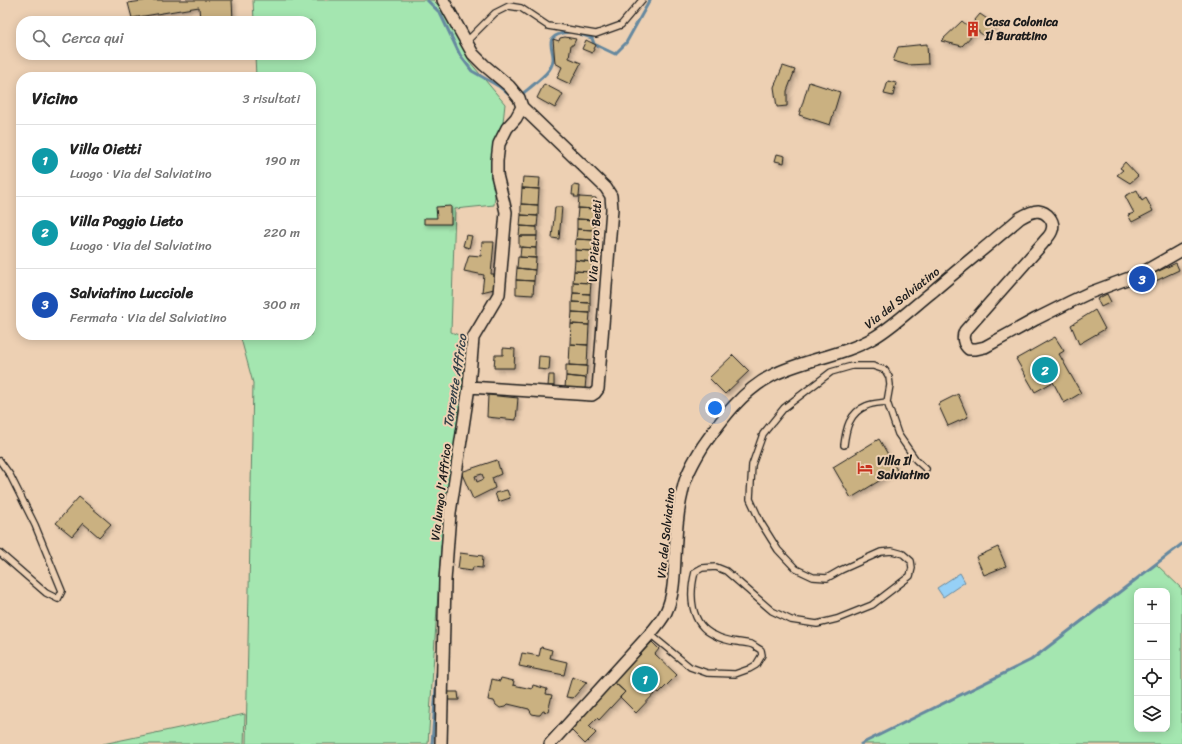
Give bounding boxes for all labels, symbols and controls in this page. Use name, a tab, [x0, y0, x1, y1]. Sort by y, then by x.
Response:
place label: Casa Colonica Il Burattino	[984, 11, 1059, 47]
search box	[16, 16, 316, 60]
building icon: Casa Colonica Il Burattino	[964, 20, 982, 38]
text: Cerca qui	[62, 25, 124, 51]
icon: search	[30, 27, 52, 49]
text: Vicino	[32, 83, 78, 113]
text: 3 risultati	[242, 87, 300, 110]
text: Villa Oietti	[70, 136, 141, 162]
text: 1	[42, 149, 48, 172]
text: 190 m	[265, 149, 300, 172]
text: Luogo · Via del Salviatino	[70, 162, 212, 185]
street label: Via Pietro Betti	[582, 199, 608, 283]
text: Villa Poggio Lieto	[70, 208, 183, 234]
text: 2	[41, 221, 49, 244]
text: 220 m	[263, 221, 300, 244]
text: Luogo · Via del Salviatino	[70, 234, 212, 257]
street label: Via del Salviatino	[859, 261, 945, 335]
pin: 3	[1129, 264, 1155, 294]
text: Salviatino Lucciole	[70, 280, 193, 306]
text: 3	[41, 293, 49, 316]
text: 300 m	[263, 293, 300, 316]
text: Fermata · Via del Salviatino	[70, 306, 227, 329]
water label: Torrente Affrico	[436, 331, 474, 429]
pin: 2	[1032, 355, 1058, 385]
your location	[705, 398, 725, 418]
street label: Via lungo l'Affrico	[424, 442, 458, 542]
place label: Villa Il Salviatino	[876, 450, 931, 486]
hotel icon: Villa Il Salviatino	[856, 459, 874, 477]
street label: Via del Salviatino	[650, 486, 682, 580]
map controls	[1134, 588, 1170, 732]
button: +	[1134, 588, 1170, 624]
button: −	[1134, 624, 1170, 660]
button: locate	[1134, 660, 1170, 696]
pin: 1	[632, 664, 658, 694]
button: layers	[1134, 696, 1170, 732]

